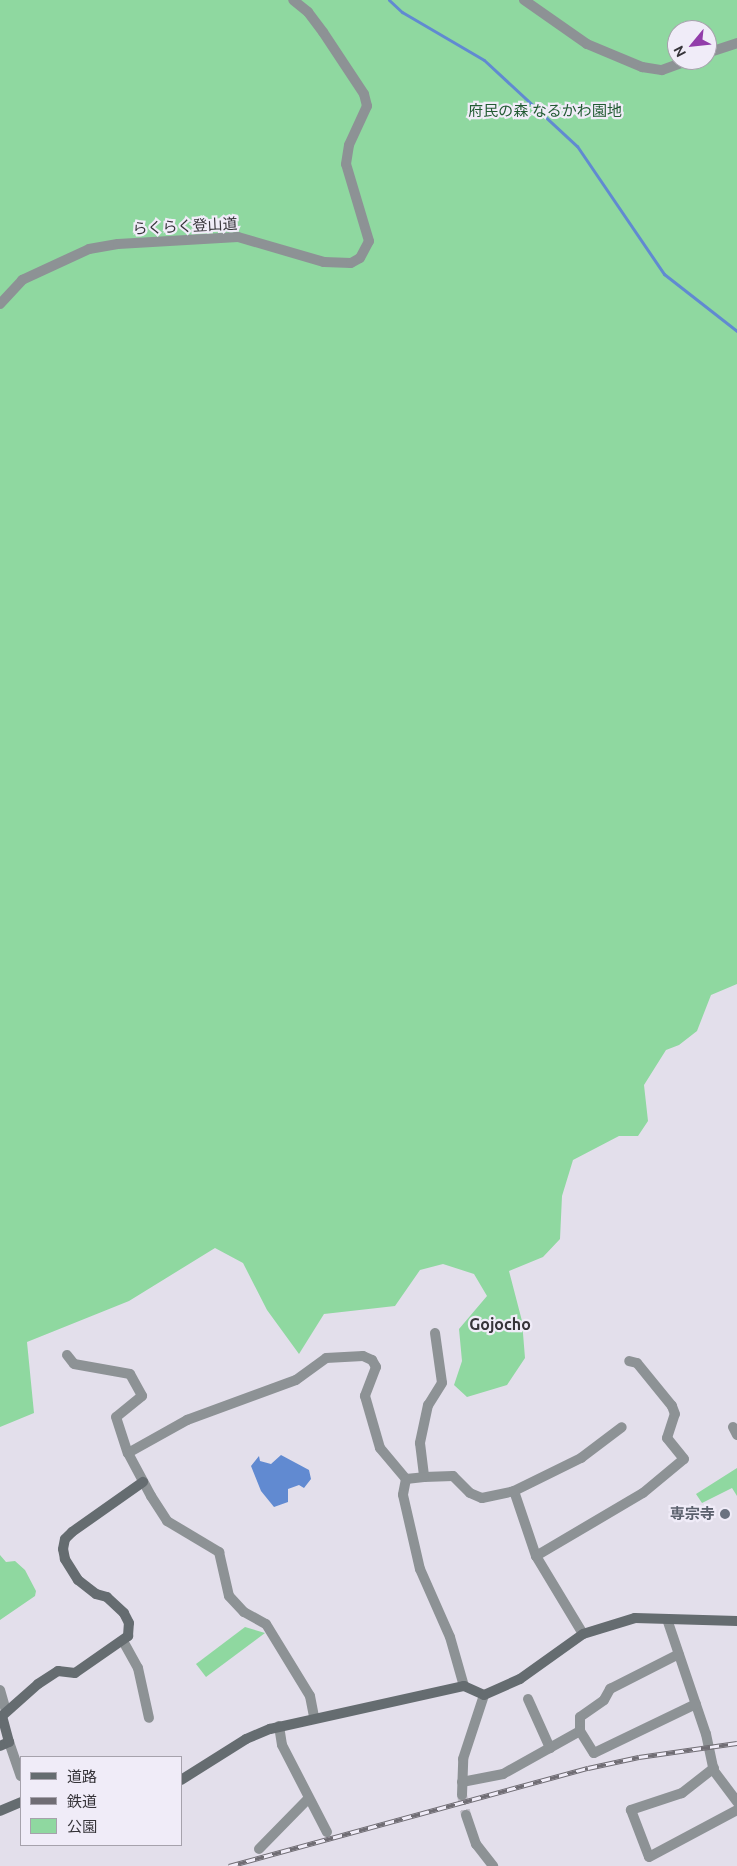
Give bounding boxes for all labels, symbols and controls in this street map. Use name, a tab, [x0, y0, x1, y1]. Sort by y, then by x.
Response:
north arrow	[667, 20, 717, 70]
text: N	[670, 43, 689, 60]
park label: 府民の森 なるかわ園地	[468, 102, 622, 120]
street label: らくらく登山道	[132, 214, 238, 238]
district label: Gojocho	[469, 1314, 531, 1334]
place label: 専宗寺	[670, 1505, 715, 1523]
marker: 専宗寺	[719, 1508, 731, 1520]
legend	[20, 1756, 182, 1846]
text: 道路	[67, 1768, 97, 1785]
text: 鉄道	[67, 1793, 97, 1810]
text: 公園	[67, 1818, 97, 1835]

